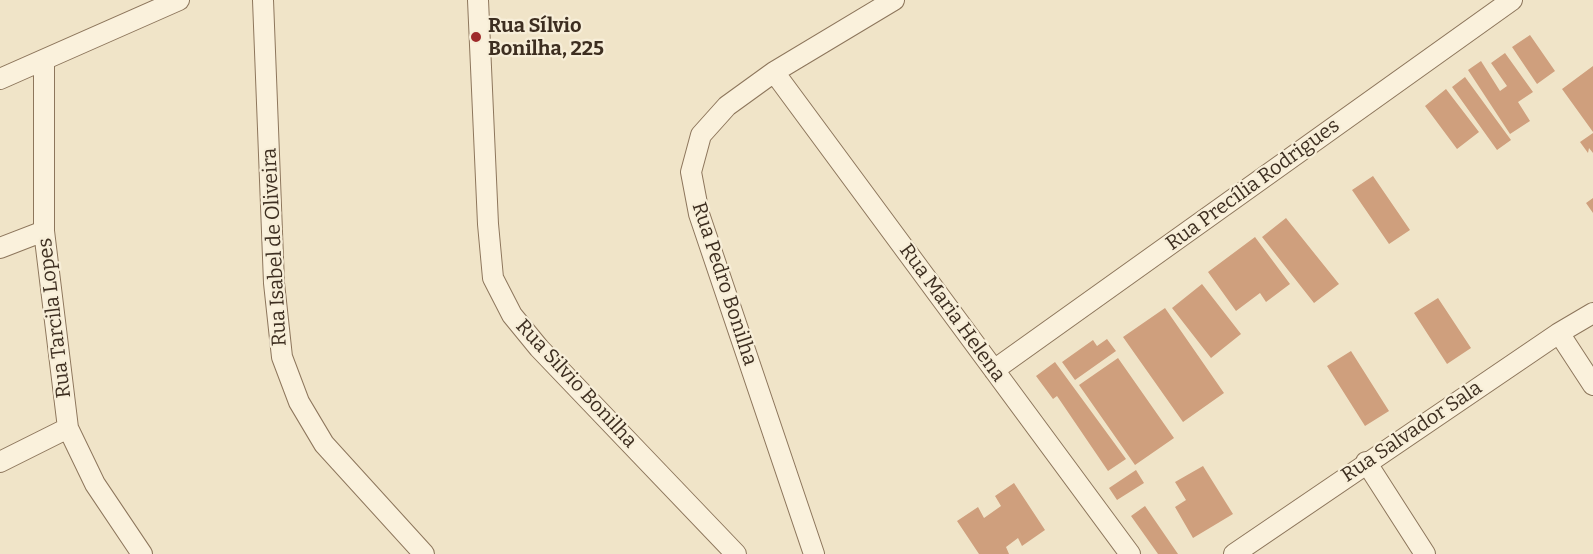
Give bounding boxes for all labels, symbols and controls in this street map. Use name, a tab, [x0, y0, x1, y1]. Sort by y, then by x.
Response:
place label: Rua Sílvio Bonilha, 225	[488, 14, 604, 61]
marker: Rua Sílvio Bonilha, 225	[469, 30, 483, 44]
street label: Rua Precília Rodrigues	[1162, 114, 1344, 256]
street label: Rua Isabel de Oliveira	[258, 147, 292, 347]
street label: Rua Pedro Bonilha	[686, 199, 762, 369]
street label: Rua Tarcila Lopes	[33, 237, 77, 399]
street label: Rua Maria Helena	[894, 239, 1010, 387]
street label: Rua Silvio Bonilha	[510, 315, 642, 453]
street label: Rua Salvador Sala	[1337, 376, 1487, 488]

